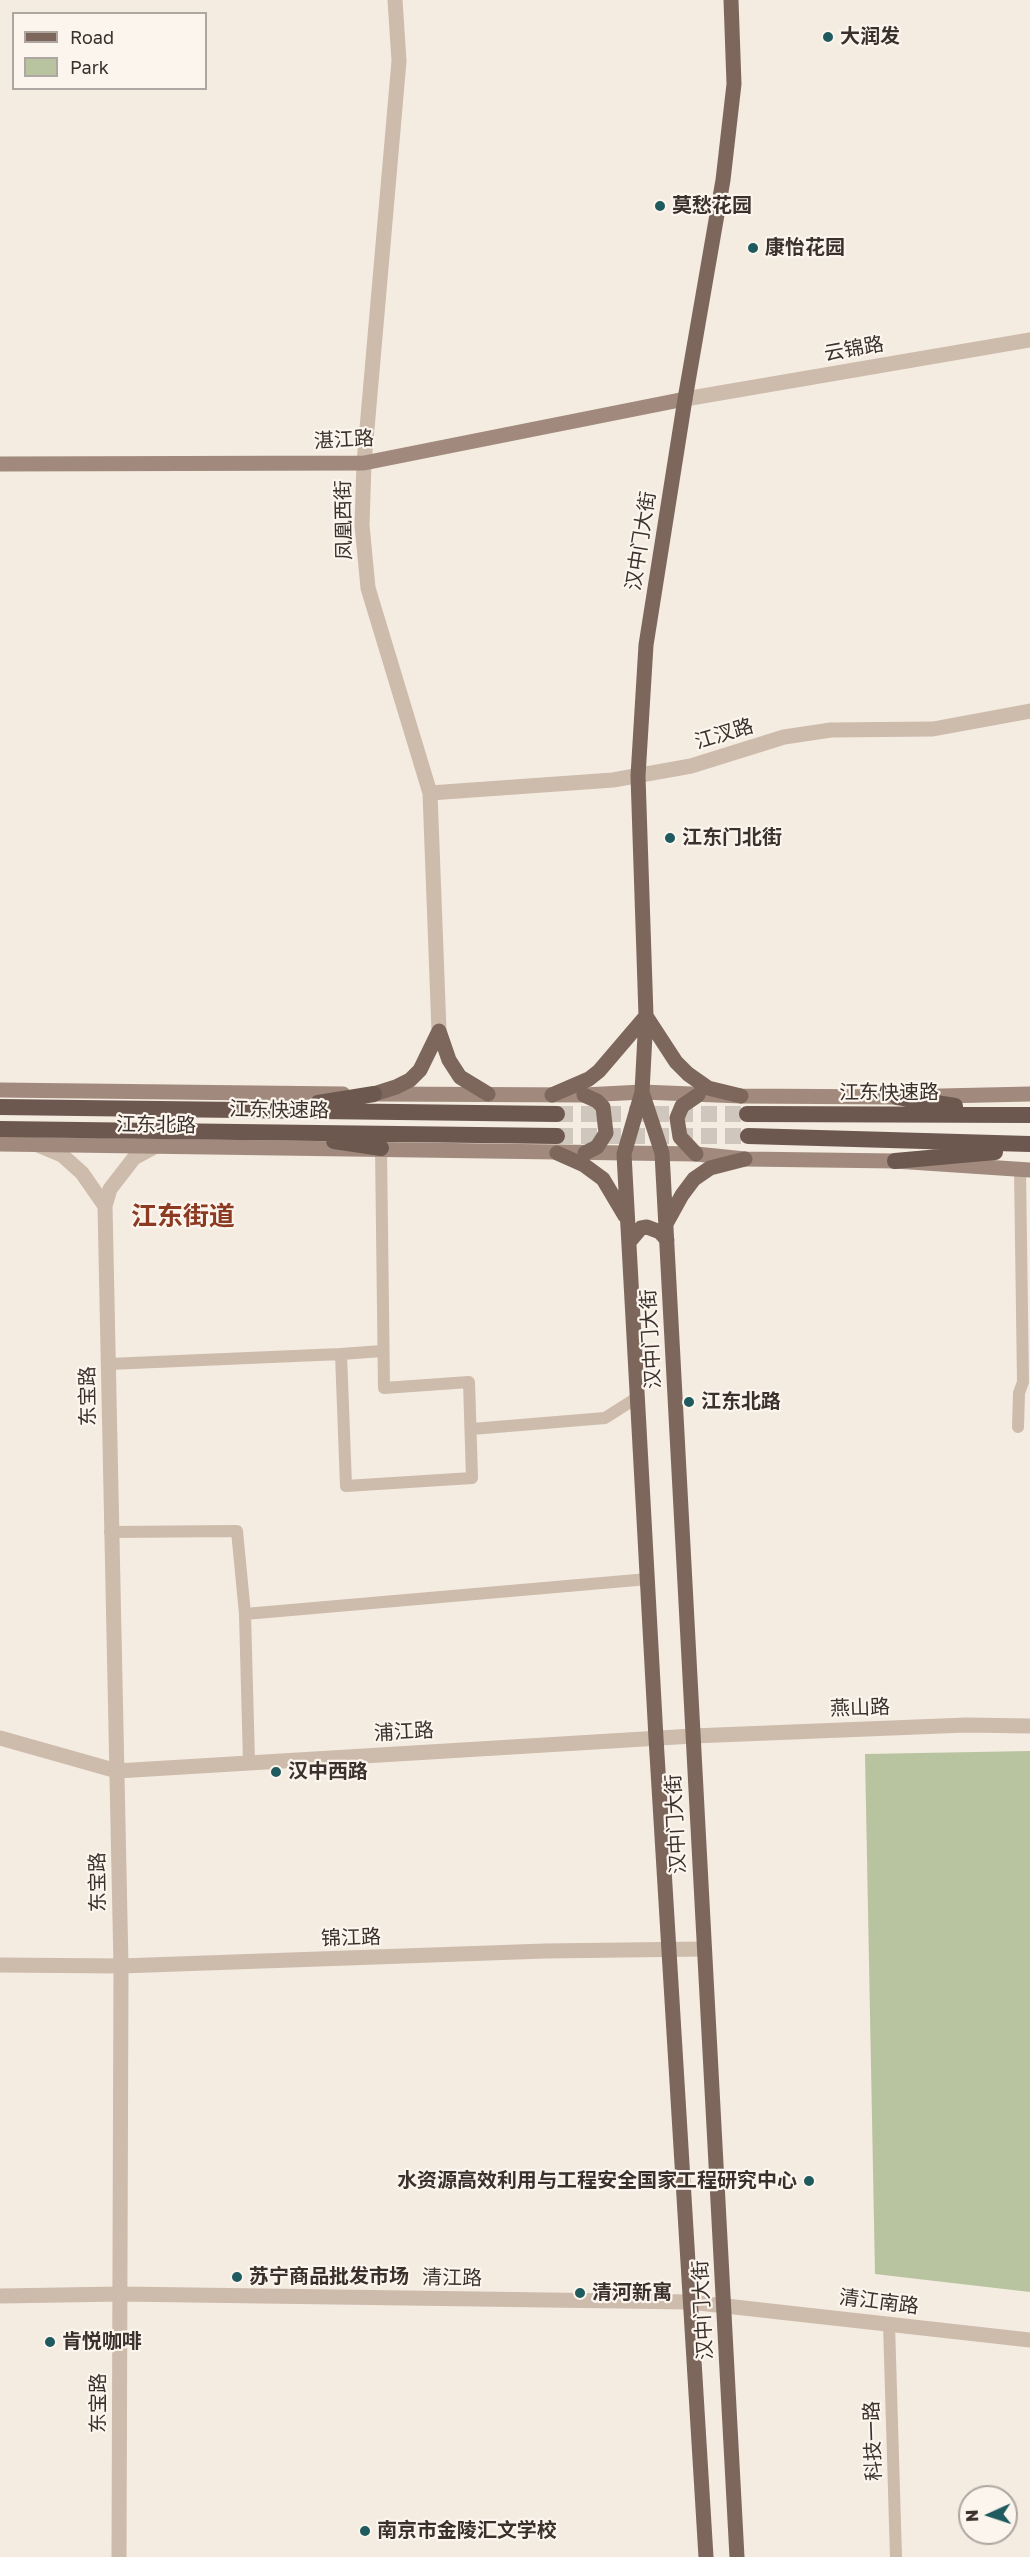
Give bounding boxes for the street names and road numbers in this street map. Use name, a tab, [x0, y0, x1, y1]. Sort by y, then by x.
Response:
street label: 云锦路	[822, 332, 886, 366]
street label: 湛江路	[313, 426, 375, 454]
street label: 凤凰西街	[331, 480, 357, 560]
street label: 汉中门大街	[621, 490, 661, 592]
street label: 江汊路	[692, 714, 756, 754]
street label: 江东快速路	[839, 1081, 939, 1105]
street label: 江东快速路	[229, 1097, 329, 1123]
street label: 江东北路	[116, 1112, 196, 1138]
street label: 汉中门大街	[636, 1288, 666, 1390]
street label: 东宝路	[75, 1366, 101, 1426]
street label: 燕山路	[830, 1695, 890, 1721]
street label: 浦江路	[373, 1718, 435, 1746]
street label: 汉中门大街	[661, 1773, 691, 1875]
street label: 东宝路	[85, 1852, 111, 1912]
street label: 锦江路	[321, 1925, 381, 1951]
street label: 汉中门大街	[688, 2259, 718, 2361]
street label: 清江路	[422, 2265, 482, 2291]
street label: 清江南路	[838, 2285, 920, 2319]
street label: 东宝路	[87, 2373, 111, 2433]
street label: 科技一路	[860, 2401, 886, 2481]

